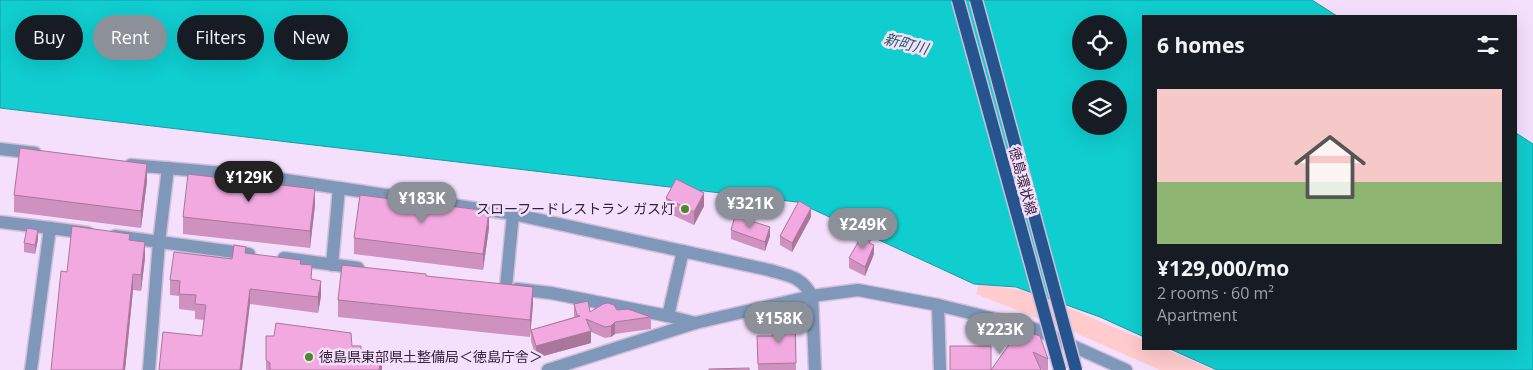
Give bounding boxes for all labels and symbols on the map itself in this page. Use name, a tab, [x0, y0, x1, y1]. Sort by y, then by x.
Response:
water label: 新町川	[882, 28, 932, 59]
street label: 徳島環状線	[1005, 145, 1042, 217]
pin: ¥129K	[214, 160, 284, 203]
pin: ¥183K	[387, 182, 457, 224]
pin: ¥321K	[715, 186, 785, 229]
place label: スローフードレストラン ガス灯	[476, 199, 675, 218]
marker: スローフードレストラン ガス灯	[679, 203, 691, 215]
pin: ¥249K	[828, 208, 898, 250]
pin: ¥158K	[744, 302, 814, 344]
pin: ¥223K	[965, 312, 1035, 355]
place label: 徳島県東部県土整備局＜徳島庁舎＞	[319, 347, 543, 366]
marker: 徳島県東部県土整備局＜徳島庁舎＞	[303, 351, 315, 363]

